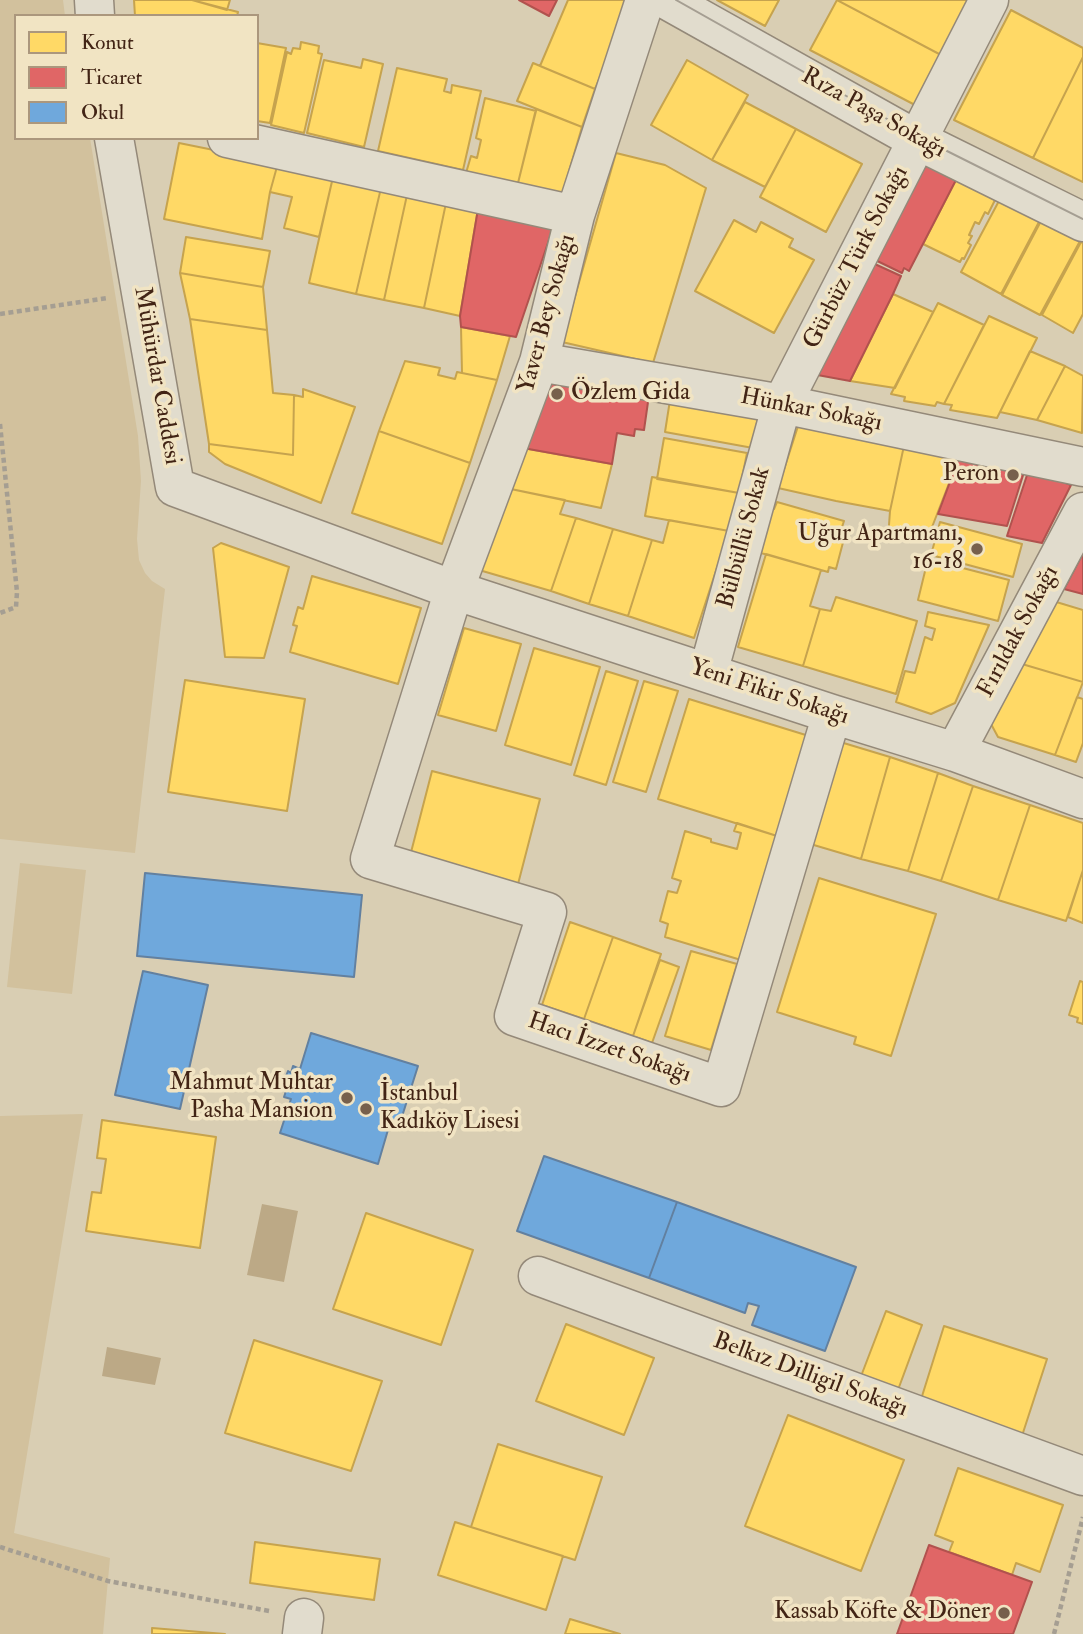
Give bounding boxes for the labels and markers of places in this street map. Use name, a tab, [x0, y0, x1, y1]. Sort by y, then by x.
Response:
place label: Özlem Gida	[571, 380, 690, 408]
marker: Özlem Gida	[549, 386, 565, 402]
place label: Peron	[943, 461, 999, 489]
marker: Peron	[1005, 467, 1021, 483]
place label: Uğur Apartmanı, 16-18	[798, 521, 963, 577]
marker: Uğur Apartmanı, 16-18	[969, 541, 985, 557]
place label: Mahmut Muhtar Pasha Mansion	[170, 1070, 333, 1126]
place label: İstanbul Kadıköy Lisesi	[380, 1081, 520, 1137]
marker: Mahmut Muhtar Pasha Mansion	[339, 1090, 355, 1106]
marker: İstanbul Kadıköy Lisesi	[358, 1101, 374, 1117]
place label: Kassab Köfte & Döner	[774, 1599, 990, 1627]
marker: Kassab Köfte & Döner	[996, 1605, 1012, 1621]

